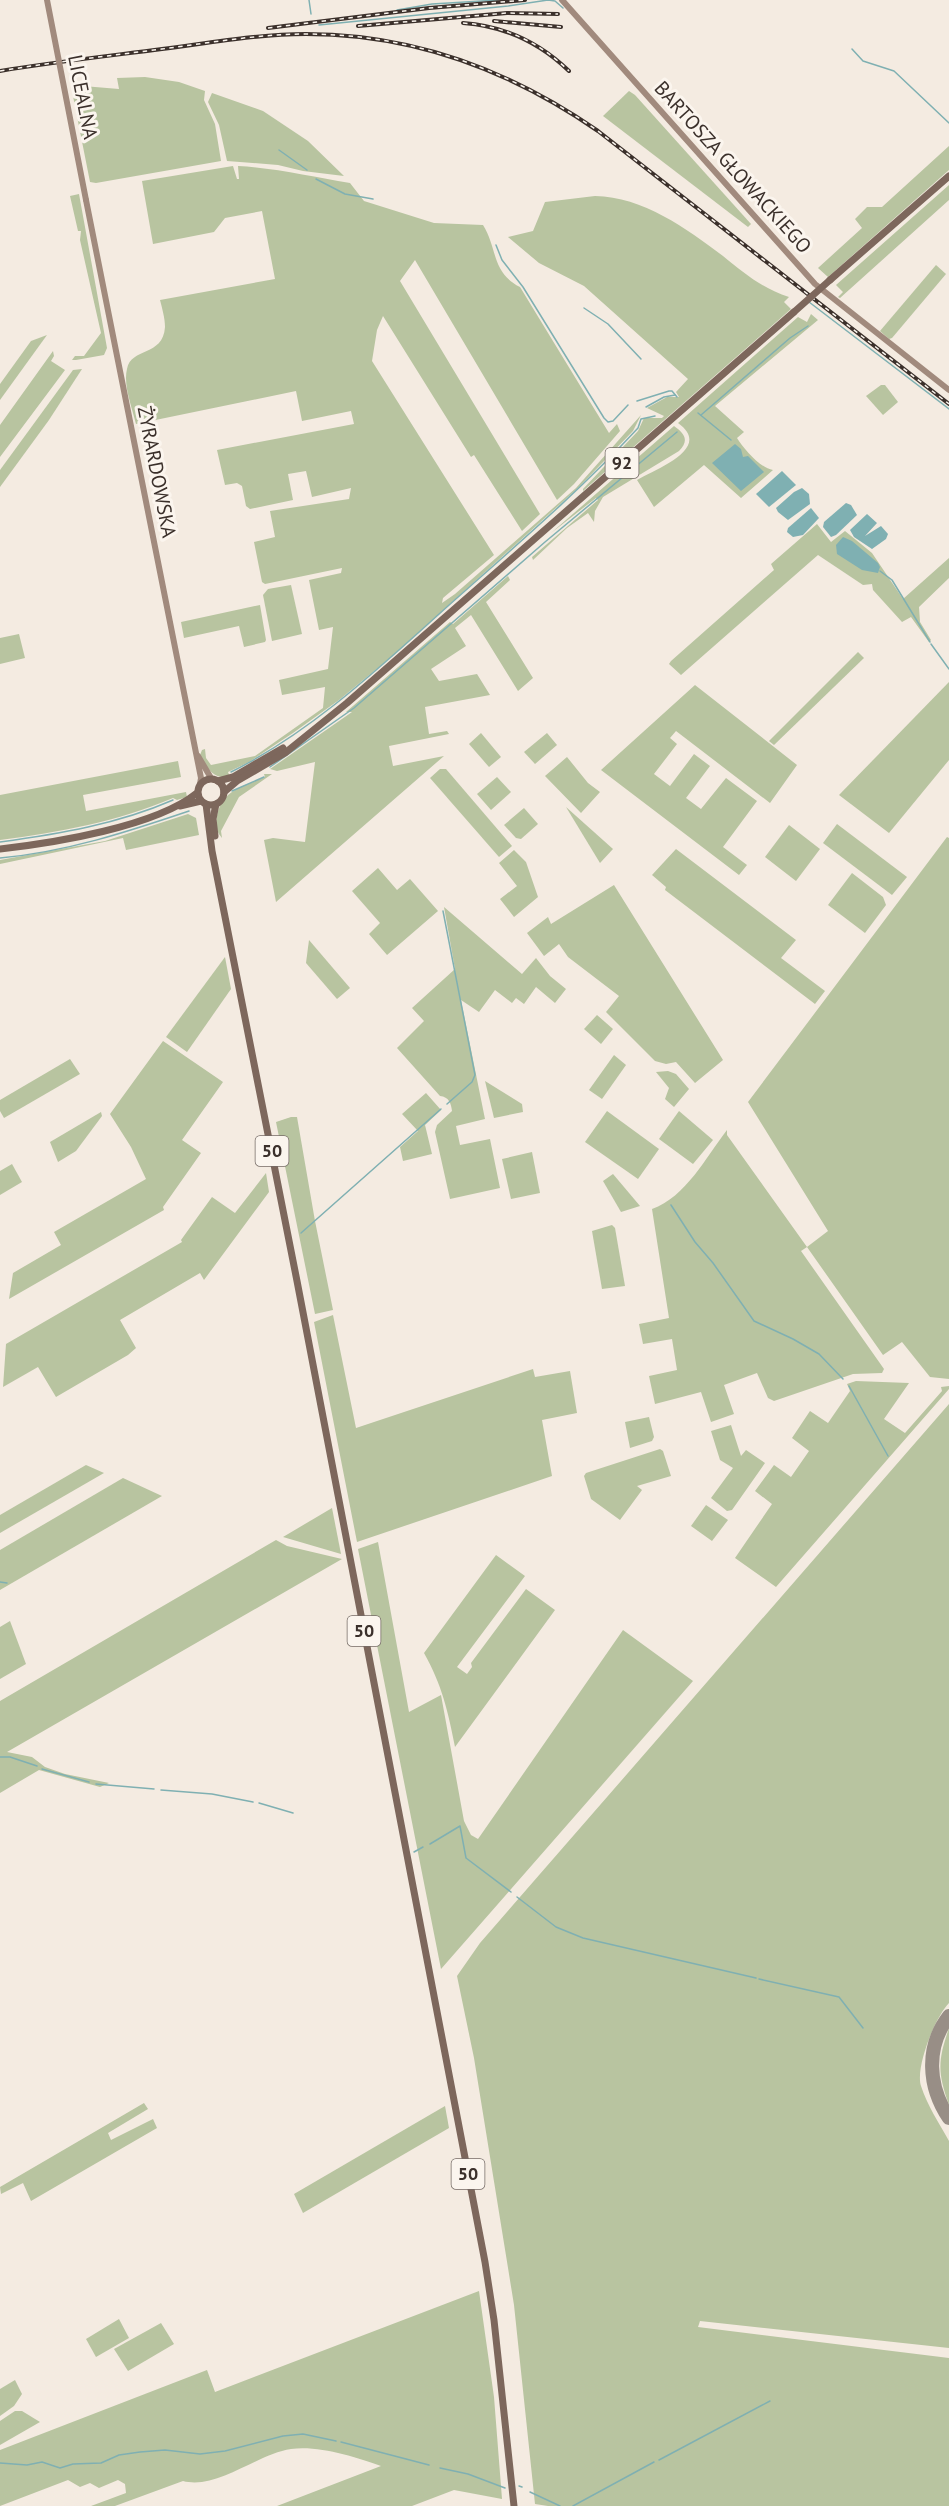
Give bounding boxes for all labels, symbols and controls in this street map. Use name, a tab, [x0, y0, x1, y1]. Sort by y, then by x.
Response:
street label: LICEALNA	[62, 53, 104, 142]
street label: BARTOSZA GŁOWACKIEGO	[649, 75, 817, 259]
street label: ŻYRARDOWSKA	[132, 404, 183, 540]
road number: 92	[606, 448, 638, 478]
road number: 50	[256, 1136, 288, 1166]
road number: 50	[348, 1616, 380, 1646]
road number: 50	[452, 2159, 484, 2189]

